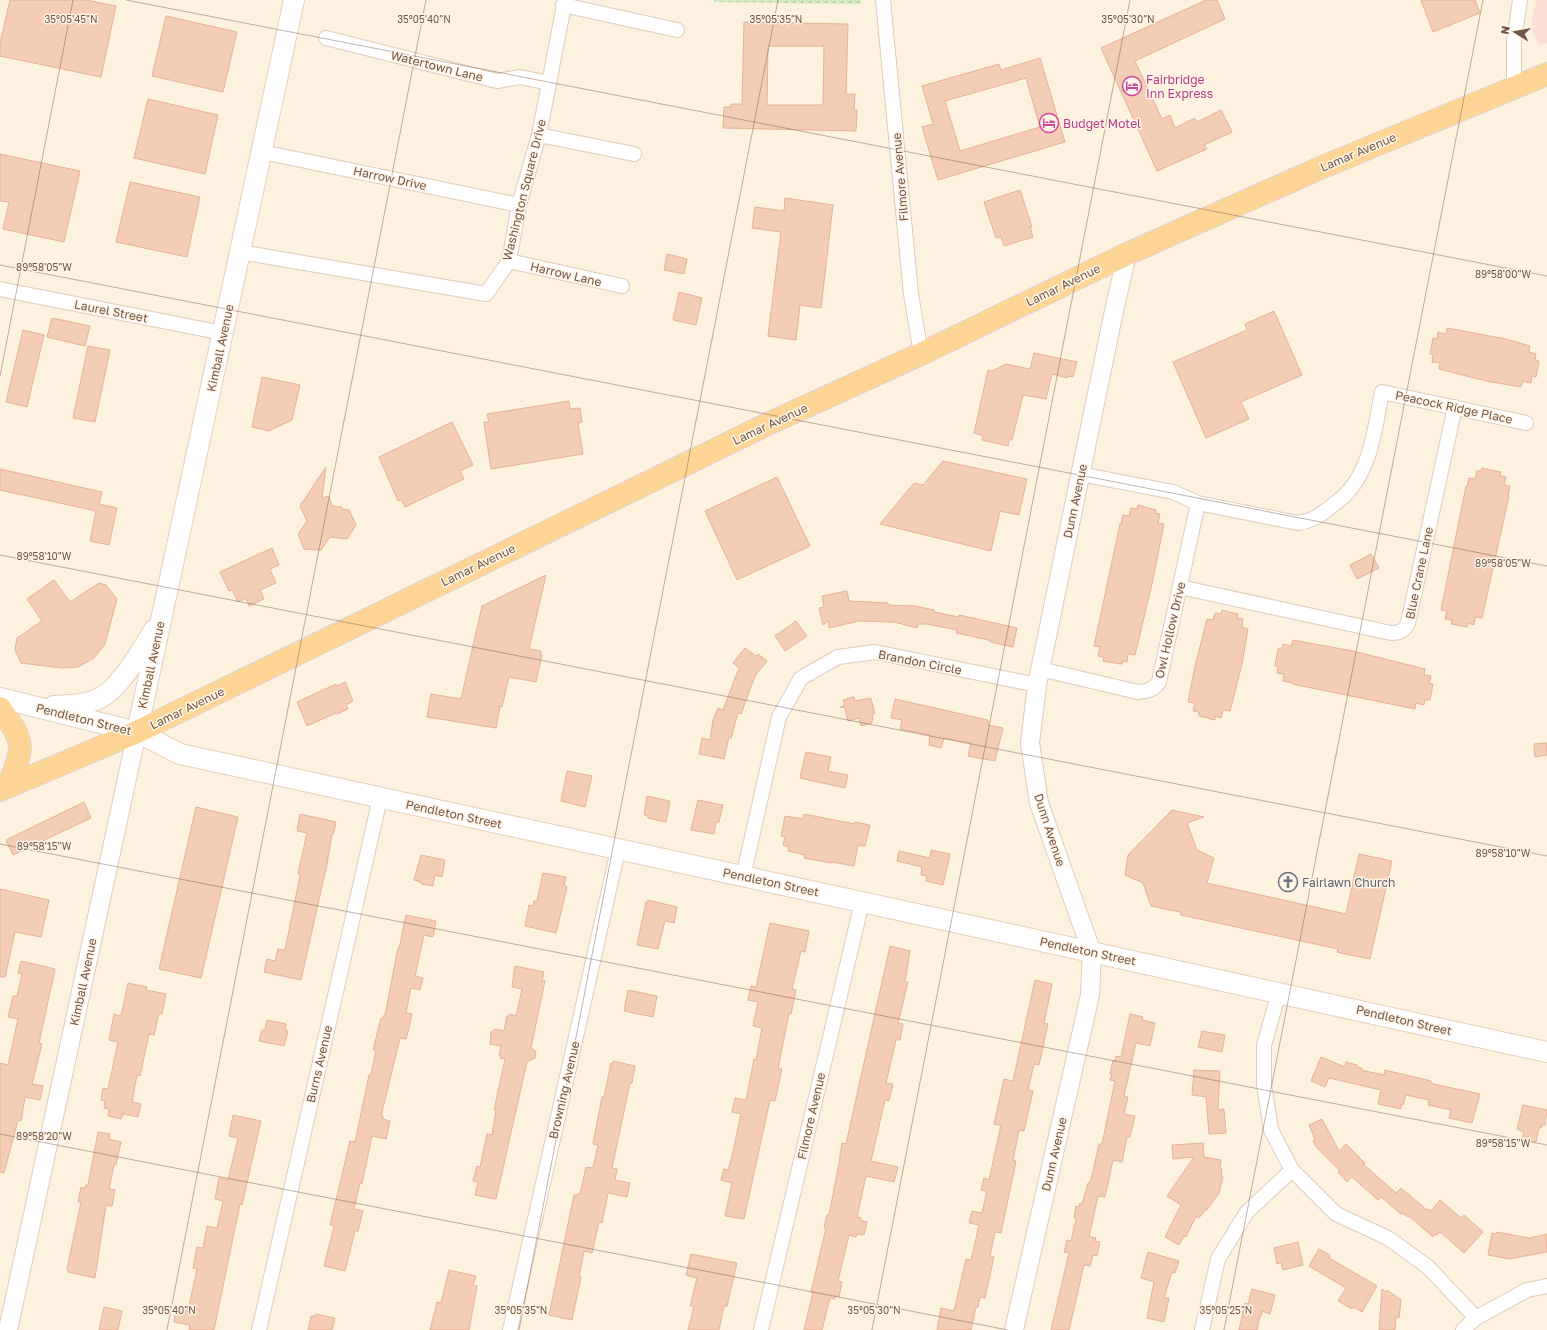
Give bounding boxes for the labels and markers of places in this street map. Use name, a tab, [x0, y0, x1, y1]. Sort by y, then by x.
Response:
place label: Fairbridge Inn Express	[1146, 72, 1213, 101]
hotel icon: Fairbridge Inn Express	[1121, 75, 1143, 97]
hotel icon: Budget Motel	[1038, 112, 1060, 134]
place label: Budget Motel	[1063, 116, 1141, 131]
church icon: Fairlawn Church	[1277, 871, 1299, 893]
place label: Fairlawn Church	[1302, 875, 1395, 890]

